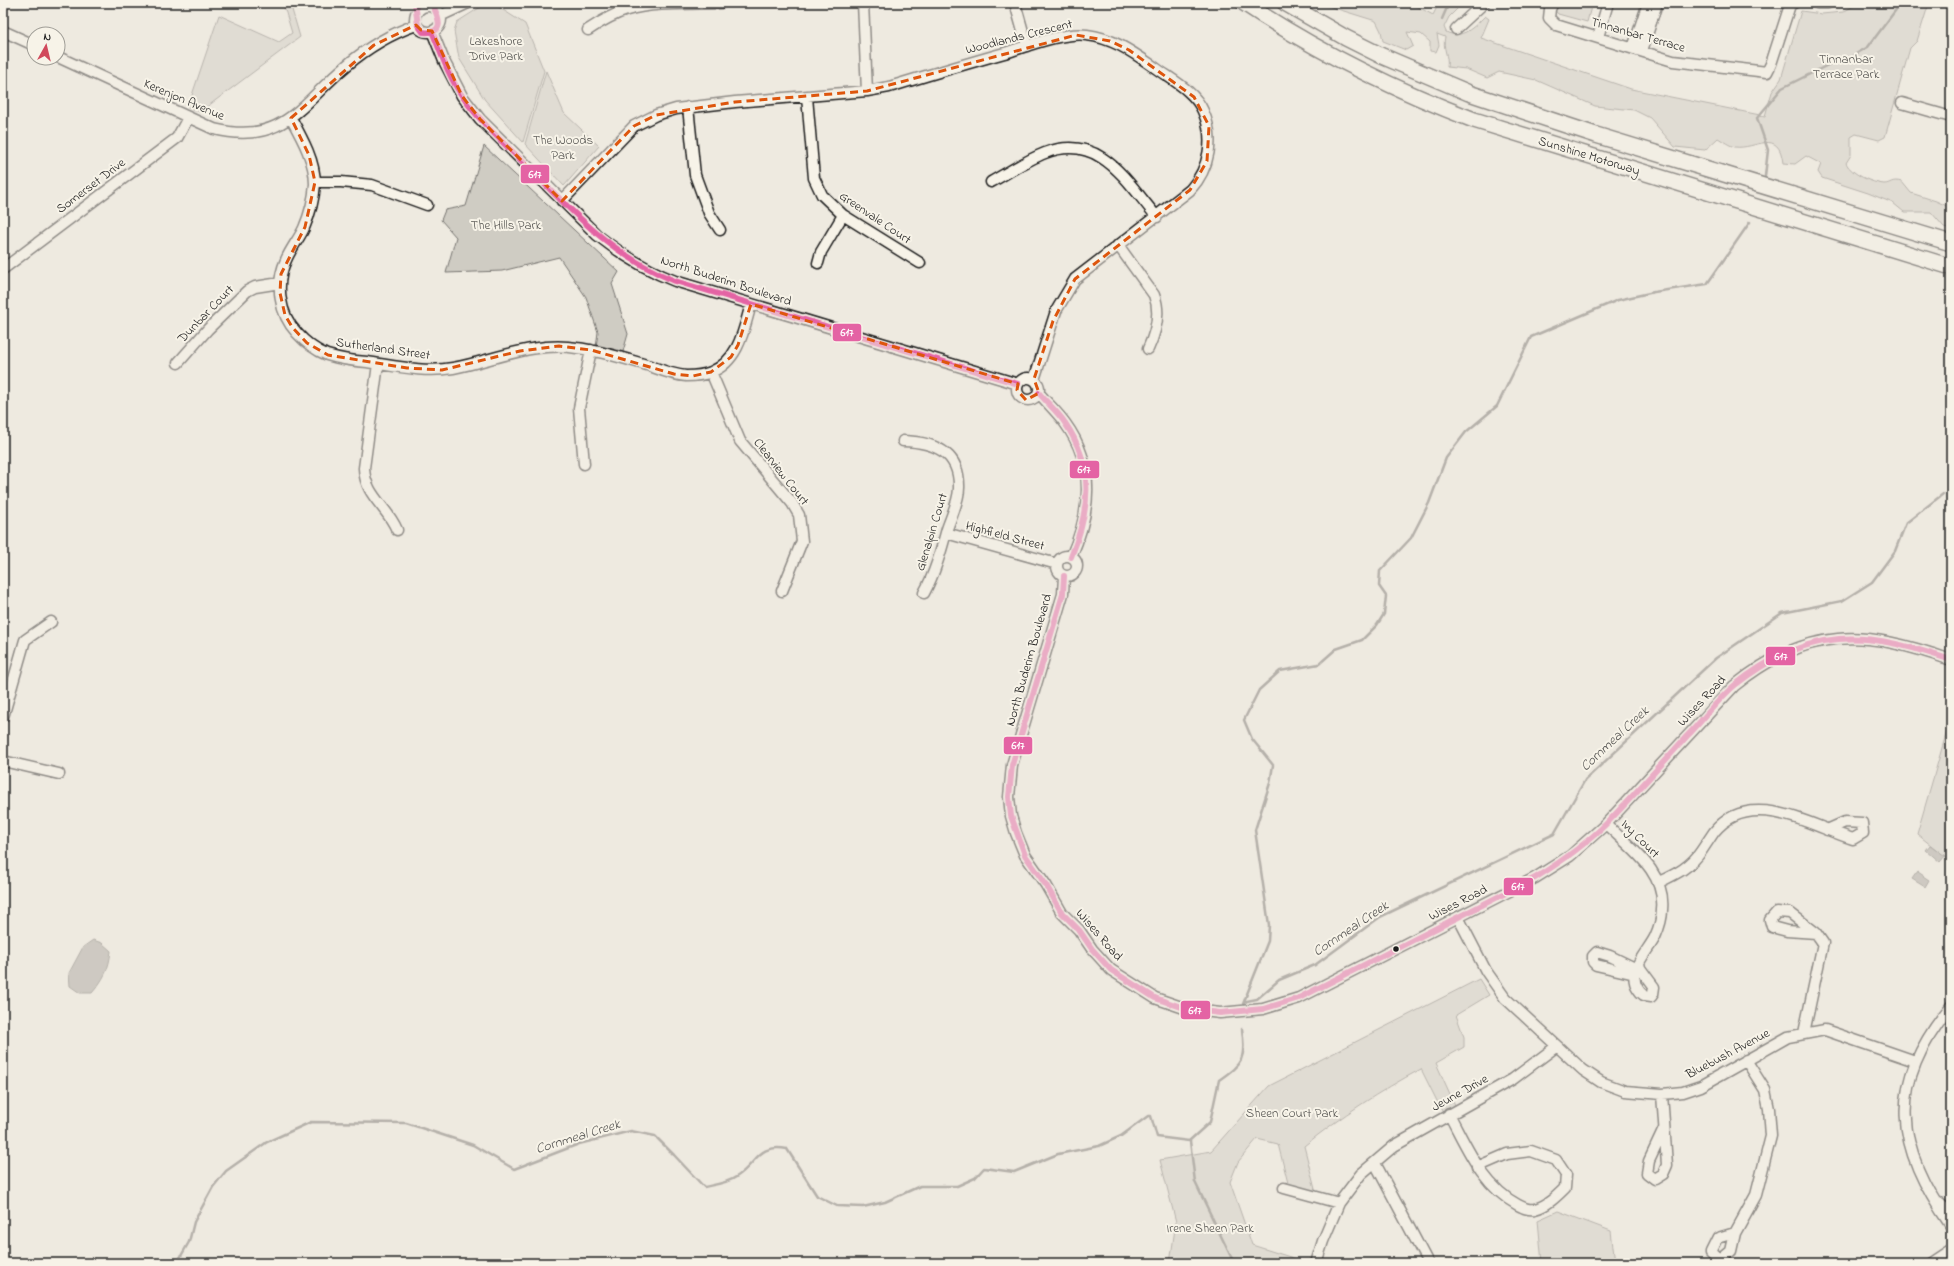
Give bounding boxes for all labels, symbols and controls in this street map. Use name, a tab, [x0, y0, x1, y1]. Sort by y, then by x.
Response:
street label: Tinnanbar Terrace	[1589, 12, 1687, 58]
street label: Woodlands Crescent	[963, 14, 1075, 59]
north arrow	[26, 26, 66, 66]
text: N	[42, 29, 52, 46]
park label: Lakeshore Drive Park	[468, 32, 523, 66]
park label: Tinnanbar Terrace Park	[1813, 50, 1880, 84]
street label: Kerenjon Avenue	[141, 74, 228, 126]
park label: The Woods Park	[533, 131, 593, 165]
street label: Sunshine Motorway	[1536, 132, 1642, 181]
street label: Somerset Drive	[52, 154, 130, 218]
line badge: 617	[520, 164, 550, 184]
text: 617	[528, 167, 542, 183]
street label: Greenvale Court	[835, 187, 915, 249]
park label: The Hills Park	[471, 216, 541, 235]
street label: North Buderim Boulevard	[658, 251, 795, 311]
street label: Dunbar Court	[173, 280, 239, 348]
line badge: 617	[832, 323, 862, 342]
text: 617	[840, 325, 854, 341]
street label: Sutherland Street	[335, 333, 432, 365]
street label: Clearview Court	[749, 434, 814, 510]
line badge: 617	[1069, 460, 1100, 479]
text: 617	[1077, 462, 1091, 478]
street label: Glenalpin Court	[911, 490, 953, 573]
street label: Highfield Street	[963, 516, 1047, 557]
street label: North Buderim Boulevard	[1001, 591, 1057, 728]
line badge: 617	[1765, 646, 1796, 666]
text: 617	[1774, 649, 1788, 665]
street label: Wises Road	[1673, 671, 1731, 731]
water label: Cornmeal Creek	[1576, 701, 1655, 777]
line badge: 617	[1003, 736, 1033, 755]
text: 617	[1011, 738, 1025, 754]
street label: Ivy Court	[1616, 815, 1664, 864]
line badge: 617	[1503, 877, 1534, 896]
text: 617	[1511, 879, 1525, 895]
street label: Wises Road	[1425, 880, 1491, 926]
water label: Cornmeal Creek	[1309, 895, 1394, 962]
street label: Wises Road	[1071, 905, 1128, 966]
unlabelled marker	[1391, 944, 1401, 954]
line badge: 617	[1180, 1000, 1211, 1020]
text: 617	[1188, 1003, 1202, 1019]
street label: Bluebush Avenue	[1682, 1024, 1773, 1085]
street label: Jeune Drive	[1428, 1070, 1492, 1116]
park label: Sheen Court Park	[1246, 1104, 1338, 1123]
water label: Cornmeal Creek	[533, 1114, 624, 1160]
park label: Irene Sheen Park	[1166, 1219, 1254, 1238]

